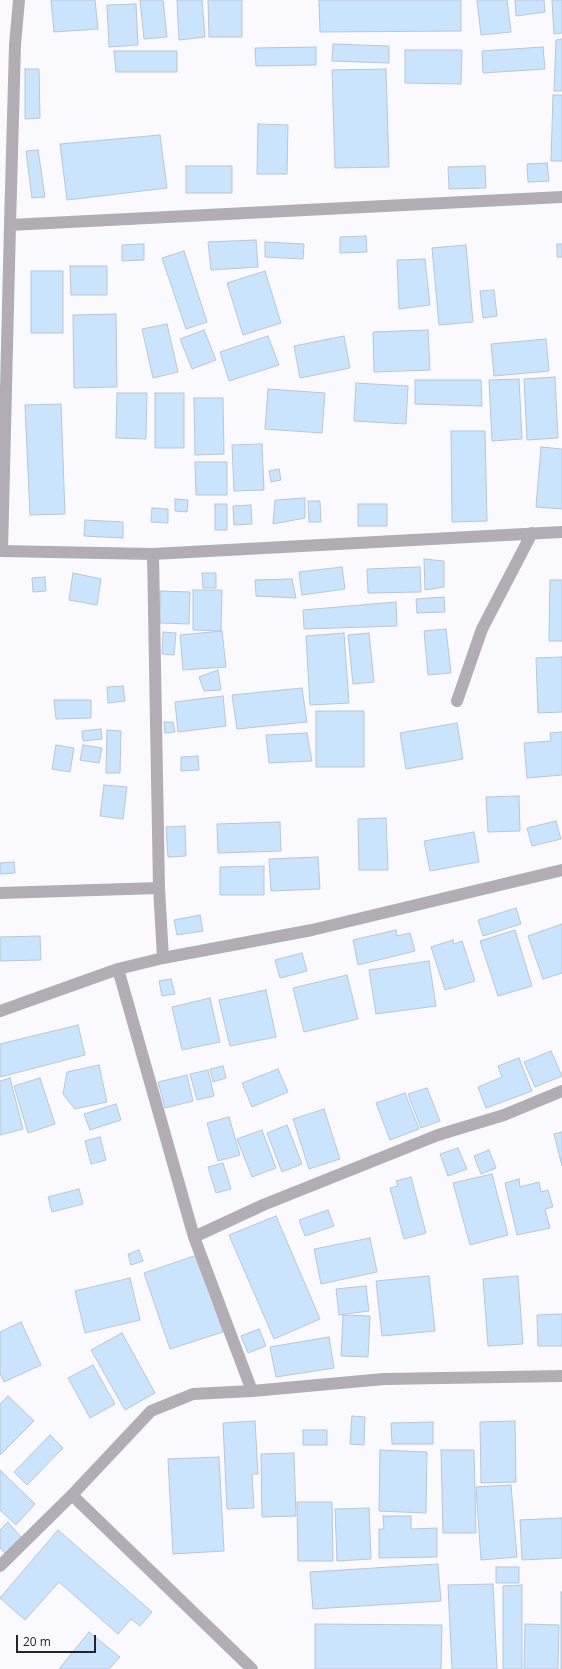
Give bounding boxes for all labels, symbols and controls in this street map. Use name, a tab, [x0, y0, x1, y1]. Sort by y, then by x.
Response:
scale bar	[18, 1627, 98, 1653]
text: 20 m	[23, 1633, 51, 1650]

